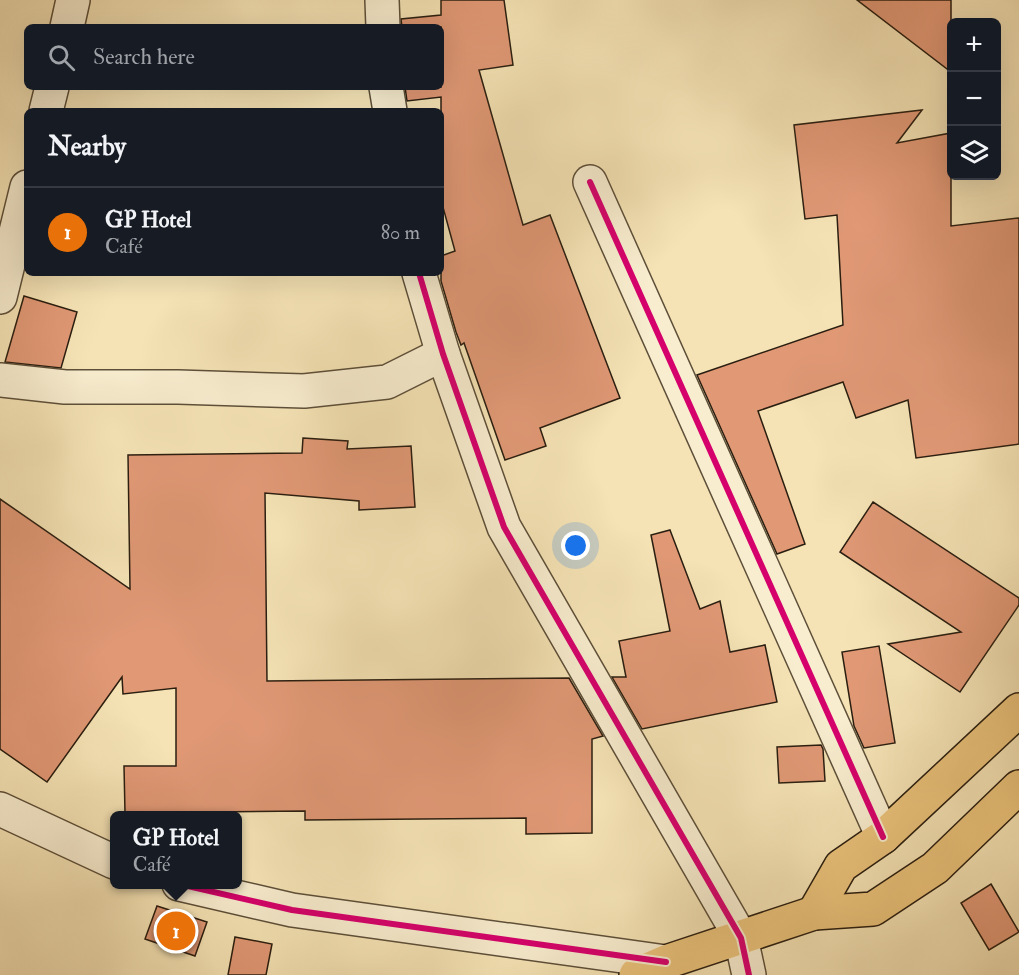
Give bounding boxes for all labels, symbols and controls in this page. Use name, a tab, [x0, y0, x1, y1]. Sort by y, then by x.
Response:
map controls	[947, 18, 1001, 180]
button: +	[947, 18, 1001, 72]
search box	[24, 24, 444, 90]
icon: search	[45, 41, 78, 74]
text: Search here	[93, 43, 195, 71]
button: −	[947, 72, 1001, 126]
button: layers	[947, 126, 1001, 180]
text: Nearby	[48, 131, 126, 163]
text: GP Hotel	[105, 206, 191, 234]
text: 1	[64, 220, 71, 245]
text: 80 m	[381, 220, 420, 245]
text: Café	[105, 234, 143, 259]
your location	[561, 531, 590, 560]
popup	[110, 811, 242, 889]
text: GP Hotel	[133, 824, 219, 852]
text: Café	[133, 852, 170, 877]
pin: 1	[156, 908, 195, 954]

